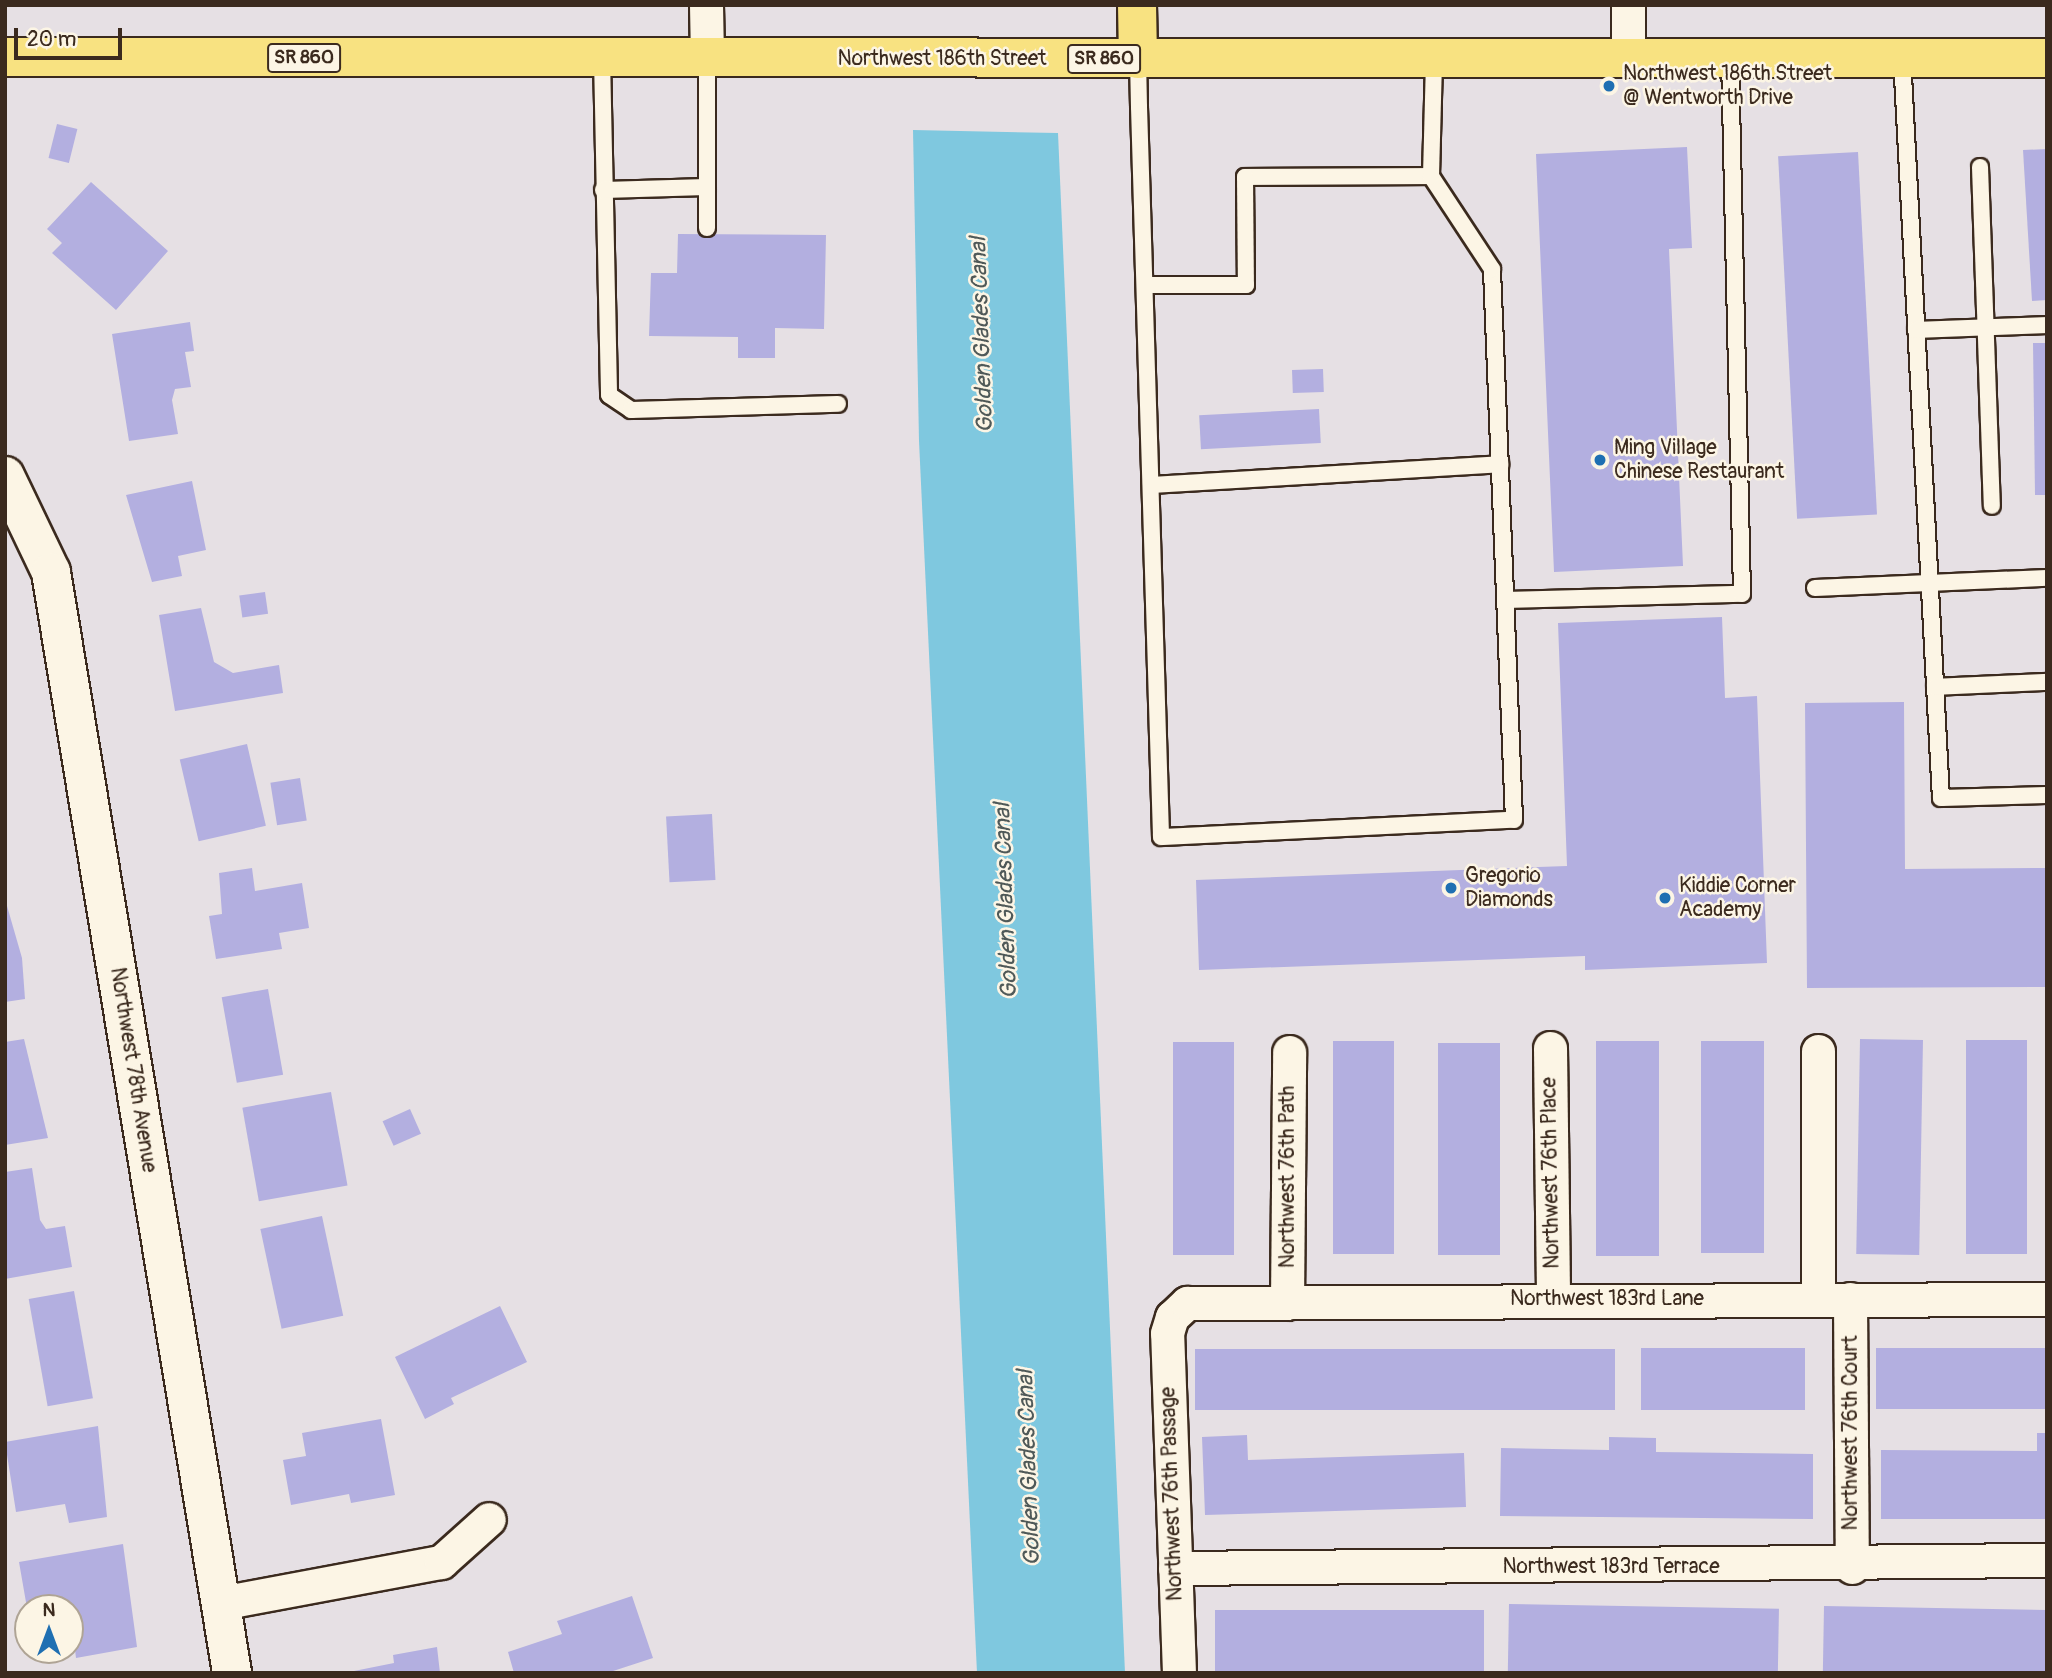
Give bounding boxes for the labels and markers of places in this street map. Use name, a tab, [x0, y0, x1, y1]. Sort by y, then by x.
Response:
place label: Northwest 186th Street @ Wentworth Drive	[1623, 61, 1832, 111]
marker: Northwest 186th Street @ Wentworth Drive	[1601, 78, 1617, 94]
place label: Ming Village Chinese Restaurant	[1614, 435, 1784, 485]
marker: Ming Village Chinese Restaurant	[1592, 452, 1608, 468]
place label: Gregorio Diamonds	[1465, 863, 1553, 913]
place label: Kiddie Corner Academy	[1679, 873, 1796, 923]
marker: Gregorio Diamonds	[1443, 880, 1459, 896]
marker: Kiddie Corner Academy	[1657, 890, 1673, 906]

